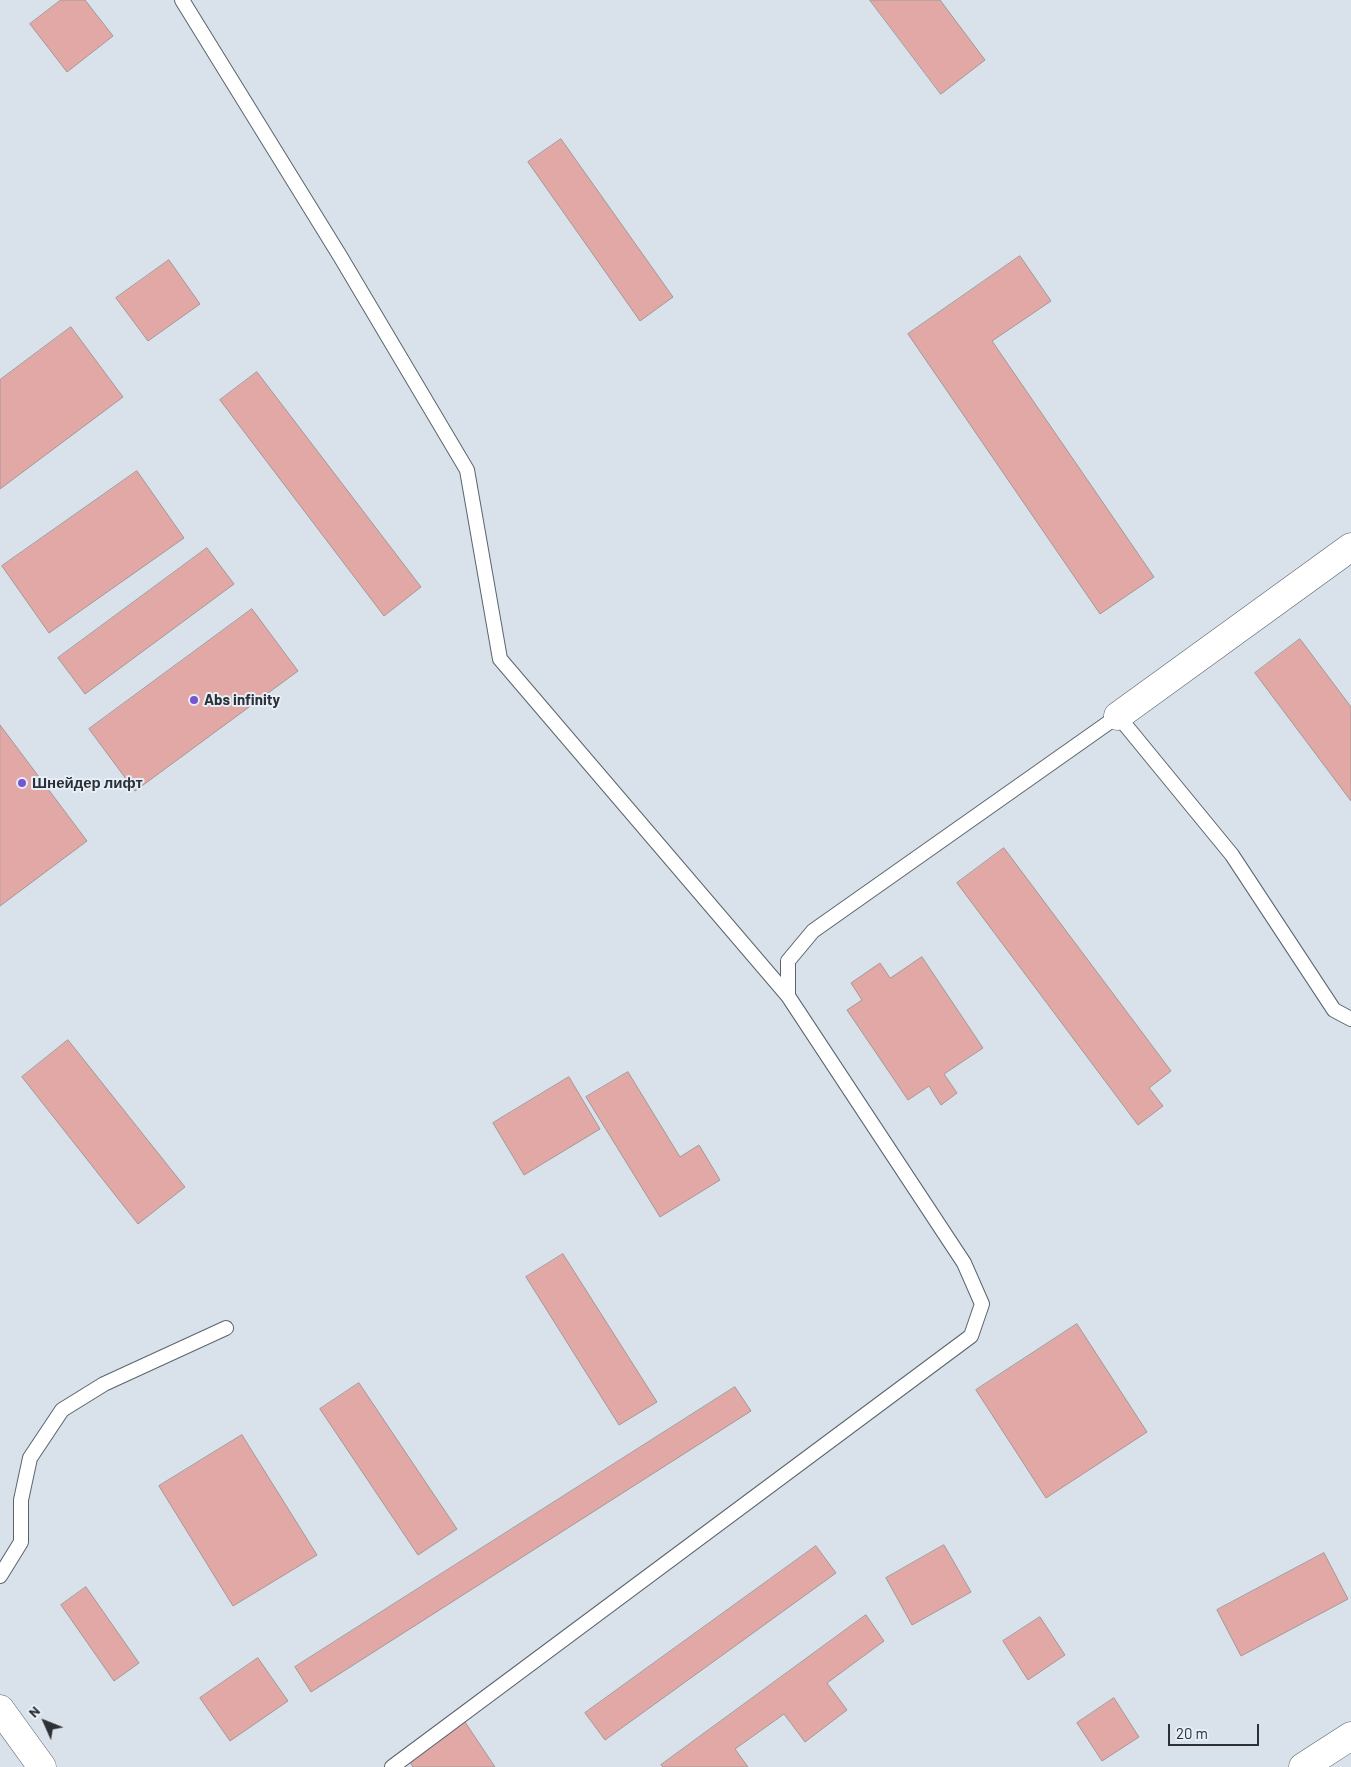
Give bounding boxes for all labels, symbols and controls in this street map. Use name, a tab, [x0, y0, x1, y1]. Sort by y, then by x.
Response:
place label: Abs infinity	[204, 691, 280, 709]
marker: Abs infinity	[188, 694, 200, 706]
place label: Шнейдер лифт	[32, 774, 143, 792]
marker: Шнейдер лифт	[16, 777, 28, 789]
north arrow	[20, 1697, 70, 1747]
text: N	[25, 1702, 43, 1720]
scale bar	[1171, 1714, 1262, 1746]
text: 20 m	[1176, 1724, 1208, 1742]

